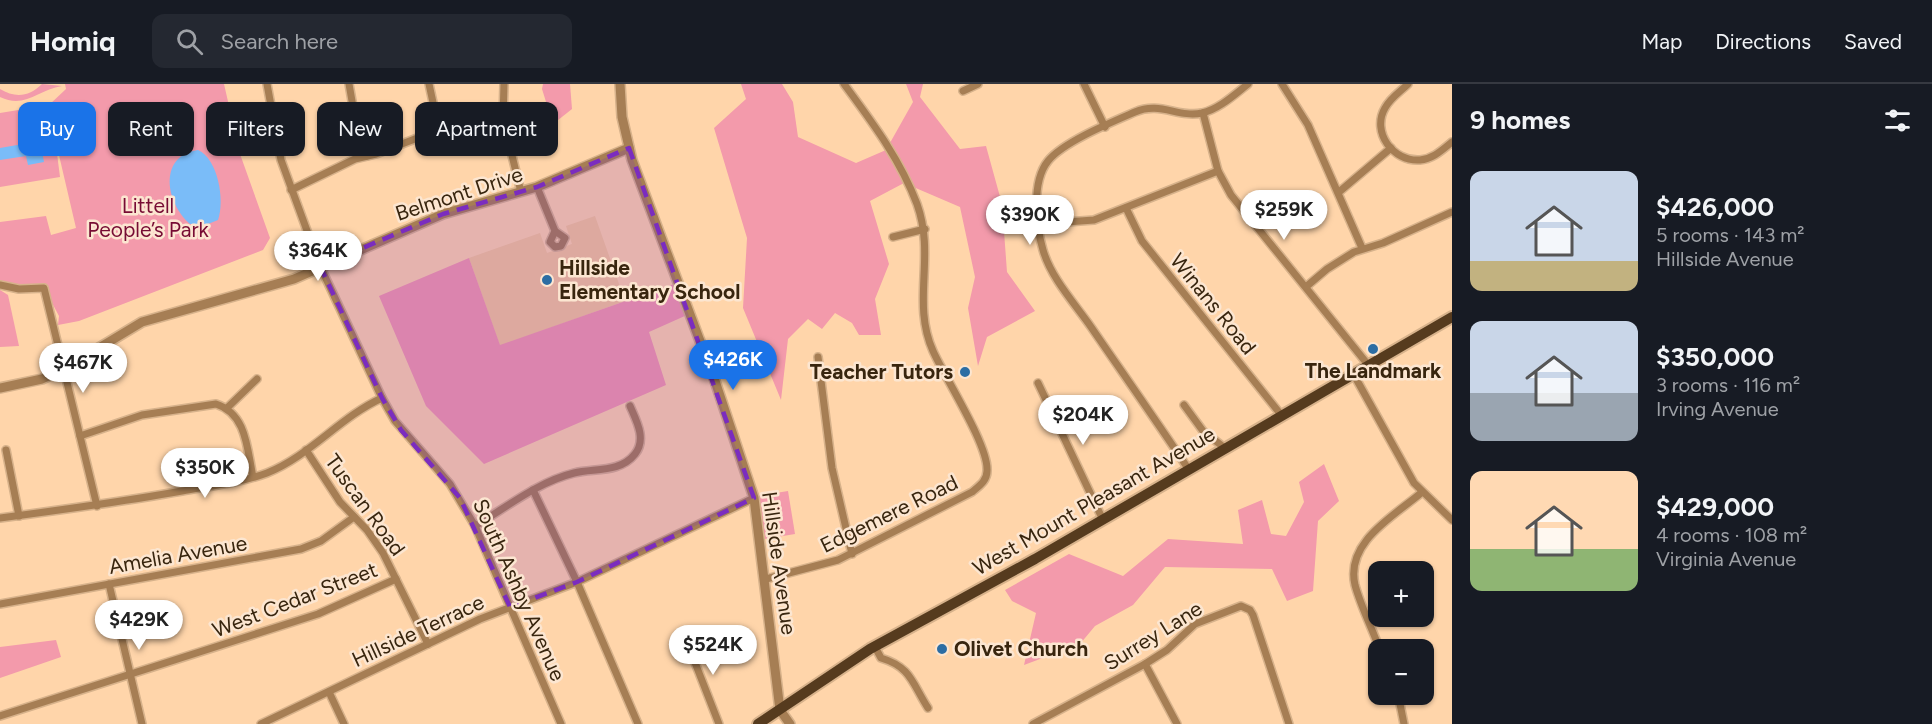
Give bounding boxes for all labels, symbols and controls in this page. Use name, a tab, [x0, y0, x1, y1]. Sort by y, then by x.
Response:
search box	[152, 14, 572, 68]
text: Homiq	[30, 24, 116, 58]
icon: search	[173, 25, 206, 58]
text: Search here	[221, 28, 338, 55]
text: Map	[1641, 29, 1682, 54]
text: Directions	[1715, 29, 1811, 54]
text: Saved	[1844, 29, 1902, 54]
chip: Buy	[18, 102, 96, 156]
chip: Rent	[108, 102, 194, 156]
chip: Filters	[206, 102, 305, 156]
chip: New	[317, 102, 403, 156]
chip: Apartment	[415, 102, 558, 156]
text: 9 homes	[1470, 104, 1570, 136]
icon: filters	[1881, 104, 1914, 137]
street label: Belmont Drive	[392, 161, 526, 226]
pin: $259K	[1242, 190, 1326, 241]
text: $426,000	[1656, 191, 1774, 223]
park label: Littell People’s Park	[87, 193, 210, 242]
pin: $390K	[988, 195, 1072, 246]
icon: home	[1518, 195, 1590, 267]
text: $259K	[1254, 197, 1314, 221]
text: $390K	[1000, 202, 1060, 226]
text: 5 rooms · 143 m²	[1656, 223, 1804, 247]
pin: $364K	[276, 231, 360, 282]
text: $364K	[288, 238, 348, 262]
text: Hillside Avenue	[1656, 247, 1794, 271]
street label: Winans Road	[1165, 248, 1262, 359]
place label: Hillside Elementary School	[559, 255, 740, 304]
marker: Hillside Elementary School	[540, 273, 554, 287]
pin: $426K	[691, 340, 775, 391]
text: $350,000	[1656, 341, 1774, 373]
marker: The Landmark	[1366, 342, 1380, 356]
pin: $467K	[41, 343, 125, 394]
icon: home	[1518, 345, 1590, 417]
text: $426K	[703, 347, 763, 371]
text: $467K	[53, 350, 113, 374]
place label: The Landmark	[1305, 358, 1442, 383]
place label: Teacher Tutors	[810, 359, 953, 384]
marker: Teacher Tutors	[958, 365, 972, 379]
text: 3 rooms · 116 m²	[1656, 373, 1800, 397]
pin: $204K	[1041, 395, 1125, 446]
text: Irving Avenue	[1656, 397, 1779, 421]
text: $204K	[1052, 402, 1114, 426]
street label: West Mount Pleasant Avenue	[968, 421, 1219, 580]
pin: $350K	[163, 448, 247, 499]
street label: Tuscan Road	[320, 449, 411, 560]
text: $350K	[175, 455, 235, 479]
street label: Edgemere Road	[816, 469, 962, 558]
street label: Hillside Avenue	[757, 490, 802, 636]
text: $429,000	[1656, 491, 1774, 523]
street label: South Ashby Avenue	[468, 495, 571, 685]
icon: home	[1518, 495, 1590, 567]
text: 4 rooms · 108 m²	[1656, 523, 1807, 547]
street label: Amelia Avenue	[107, 530, 249, 579]
text: Virginia Avenue	[1656, 547, 1796, 571]
street label: West Cedar Street	[209, 557, 381, 642]
map controls	[1368, 561, 1434, 705]
button: +	[1368, 561, 1434, 627]
street label: Hillside Terrace	[348, 589, 488, 672]
street label: Surrey Lane	[1099, 596, 1206, 676]
pin: $429K	[97, 600, 181, 651]
text: $429K	[109, 607, 169, 631]
pin: $524K	[671, 625, 755, 676]
text: $524K	[683, 632, 743, 656]
place label: Olivet Church	[954, 636, 1088, 661]
button: −	[1368, 639, 1434, 705]
marker: Olivet Church	[935, 642, 949, 656]

